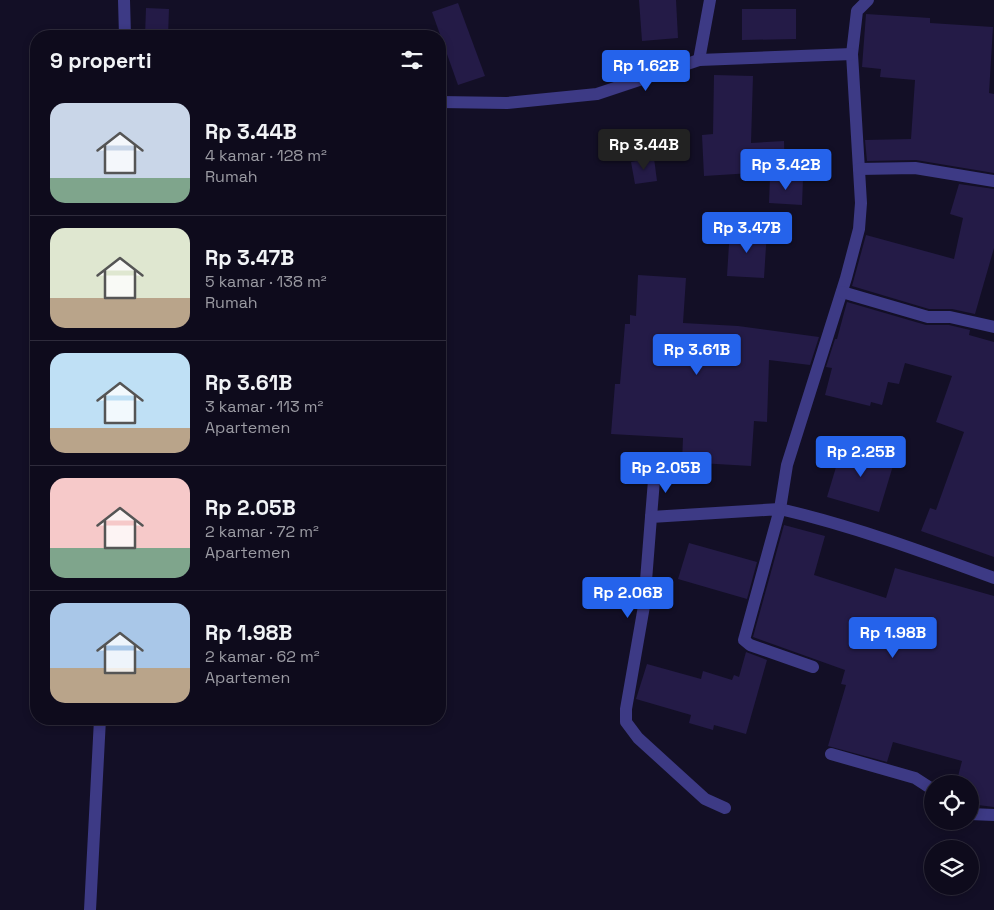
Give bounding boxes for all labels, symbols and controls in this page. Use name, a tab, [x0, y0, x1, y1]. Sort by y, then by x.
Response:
icon: filters	[398, 46, 426, 74]
text: 9 properti	[50, 47, 152, 74]
pin: Rp 1.62B	[594, 49, 698, 92]
text: Rp 1.62B	[613, 55, 679, 76]
text: Rp 3.44B	[205, 118, 297, 145]
icon: home	[90, 123, 150, 183]
pin: Rp 3.44B	[592, 128, 696, 171]
text: Rp 3.44B	[609, 134, 679, 155]
text: 4 kamar · 128 m²	[205, 145, 327, 166]
pin: Rp 3.42B	[734, 148, 838, 191]
text: Rp 3.42B	[751, 154, 821, 175]
text: Rumah	[205, 166, 258, 187]
pin: Rp 3.47B	[695, 212, 799, 254]
text: Rp 3.47B	[713, 217, 781, 238]
text: Rp 3.47B	[205, 244, 294, 271]
icon: home	[90, 248, 150, 308]
text: 5 kamar · 138 m²	[205, 271, 327, 292]
text: Rumah	[205, 292, 258, 313]
pin: Rp 3.61B	[645, 334, 749, 376]
text: Rp 3.61B	[664, 339, 730, 360]
text: Rp 3.61B	[205, 369, 292, 396]
icon: home	[90, 373, 150, 433]
text: 3 kamar · 113 m²	[205, 396, 323, 417]
text: Apartemen	[205, 417, 290, 438]
pin: Rp 2.25B	[809, 436, 913, 478]
text: Rp 2.25B	[827, 441, 895, 462]
pin: Rp 2.05B	[614, 452, 718, 494]
text: Rp 2.05B	[631, 457, 701, 478]
text: Rp 2.05B	[205, 494, 296, 521]
icon: home	[90, 498, 150, 558]
text: 2 kamar · 72 m²	[205, 521, 319, 542]
text: Apartemen	[205, 542, 290, 563]
pin: Rp 2.06B	[576, 576, 680, 619]
text: Rp 2.06B	[593, 582, 663, 603]
pin: Rp 1.98B	[841, 616, 945, 659]
text: Rp 1.98B	[205, 619, 292, 646]
text: Rp 1.98B	[860, 622, 926, 643]
icon: home	[90, 623, 150, 683]
text: 2 kamar · 62 m²	[205, 646, 320, 667]
text: Apartemen	[205, 667, 290, 688]
map controls	[924, 775, 979, 895]
button: locate	[924, 775, 979, 830]
button: layers	[924, 840, 979, 895]

